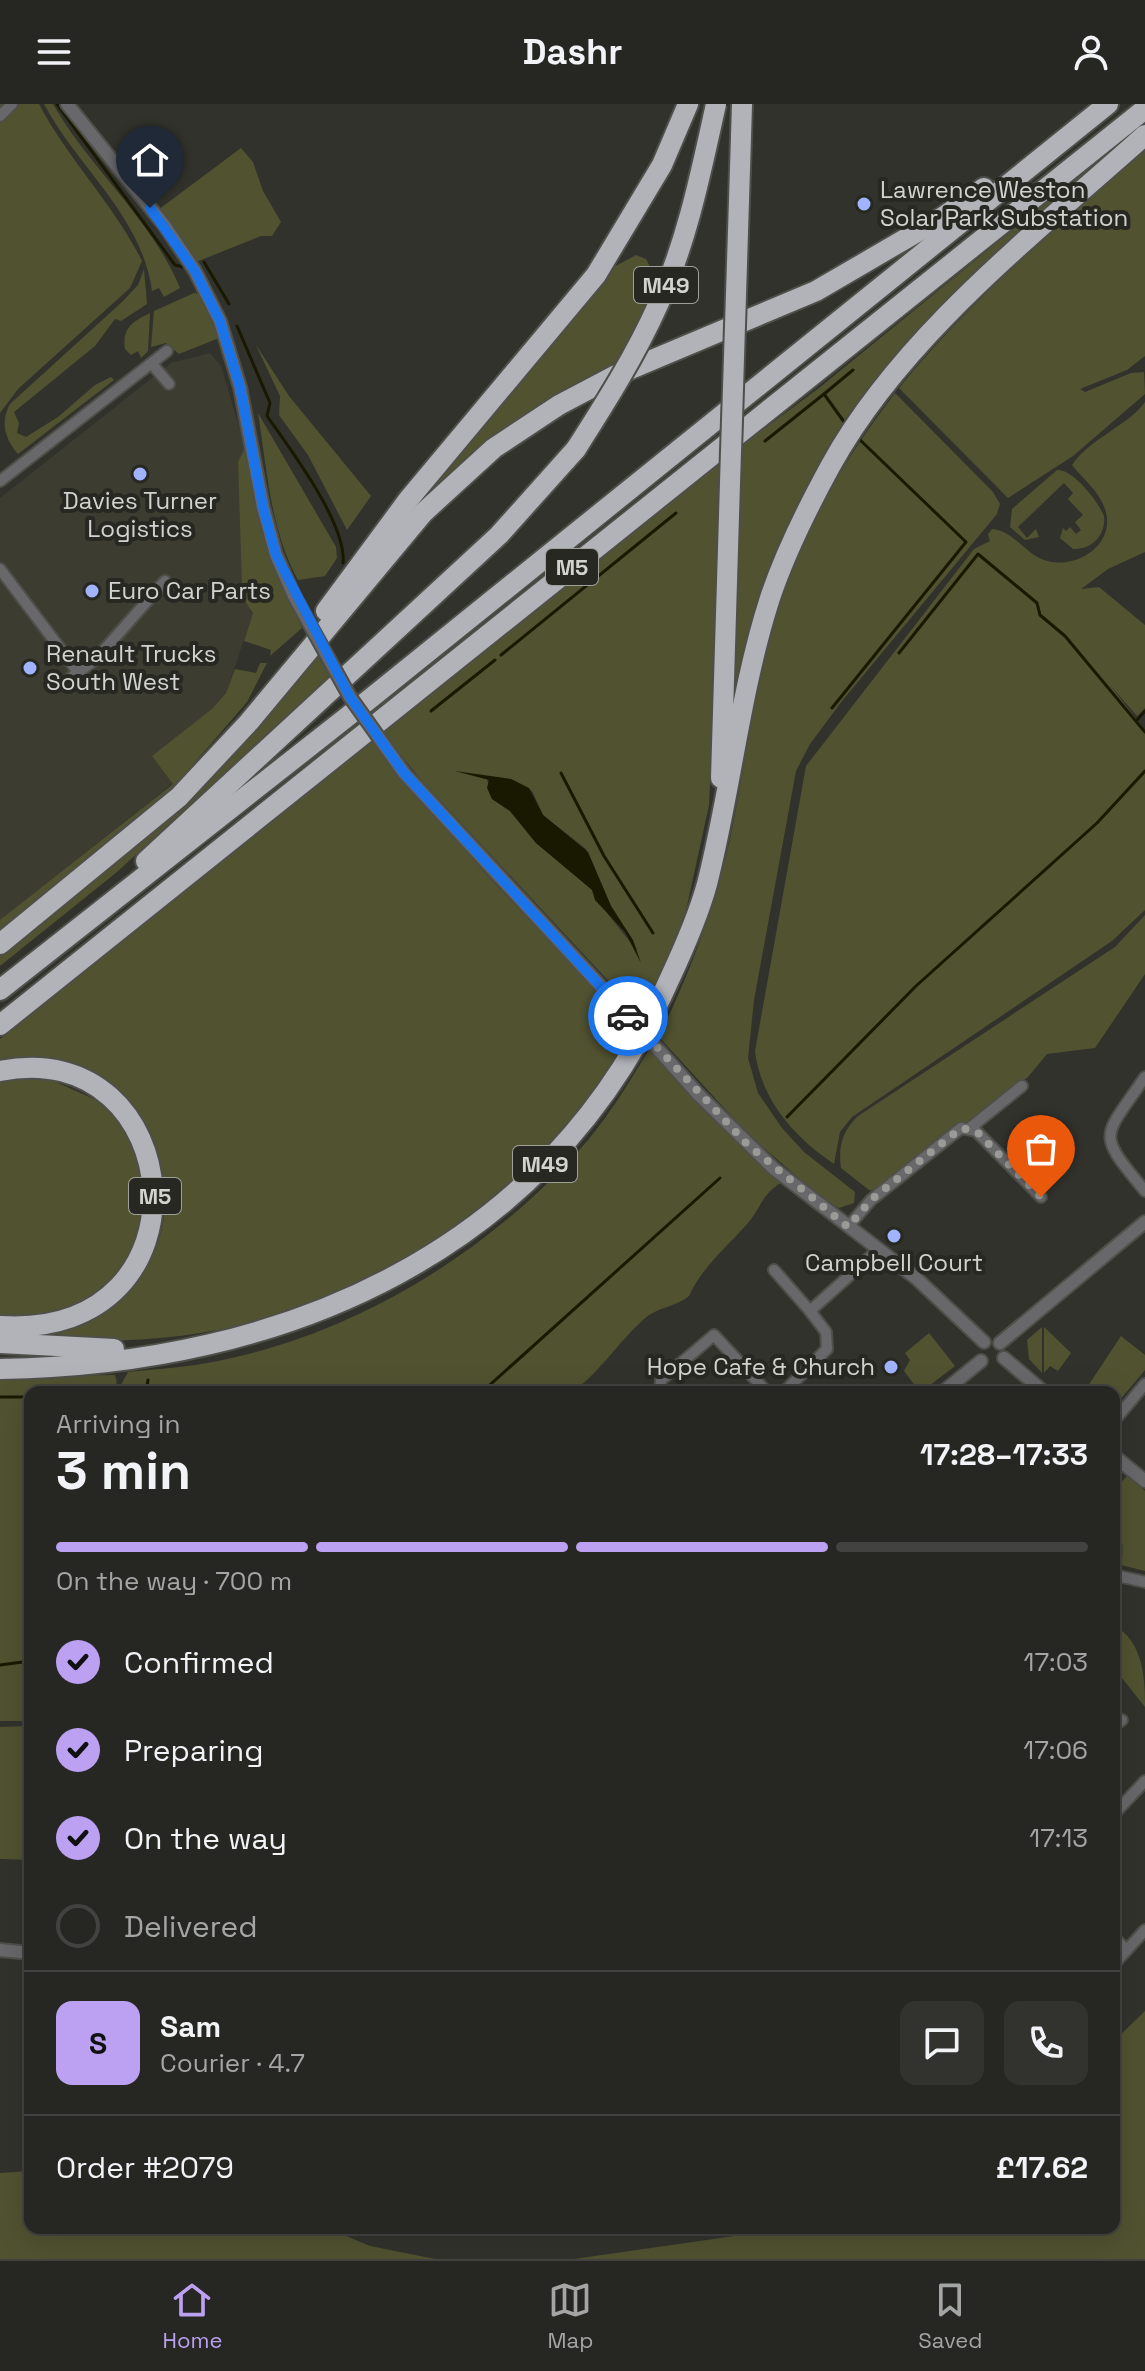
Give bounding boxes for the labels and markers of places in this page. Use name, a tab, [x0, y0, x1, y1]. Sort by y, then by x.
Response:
pin	[116, 126, 184, 208]
place label: Lawrence Weston Solar Park Substation	[880, 174, 1128, 233]
marker: Lawrence Weston Solar Park Substation	[855, 195, 873, 213]
marker: Davies Turner Logistics	[131, 465, 149, 483]
place label: Davies Turner Logistics	[63, 485, 217, 544]
place label: Euro Car Parts	[108, 575, 271, 606]
marker: Euro Car Parts	[83, 582, 101, 600]
place label: Renault Trucks South West	[46, 638, 216, 697]
marker: Renault Trucks South West	[21, 659, 39, 677]
pin	[1007, 1115, 1075, 1197]
marker: Campbell Court	[885, 1227, 903, 1245]
place label: Campbell Court	[805, 1247, 983, 1278]
place label: Hope Cafe & Church	[647, 1351, 875, 1382]
marker: Hope Cafe & Church	[882, 1358, 900, 1376]

